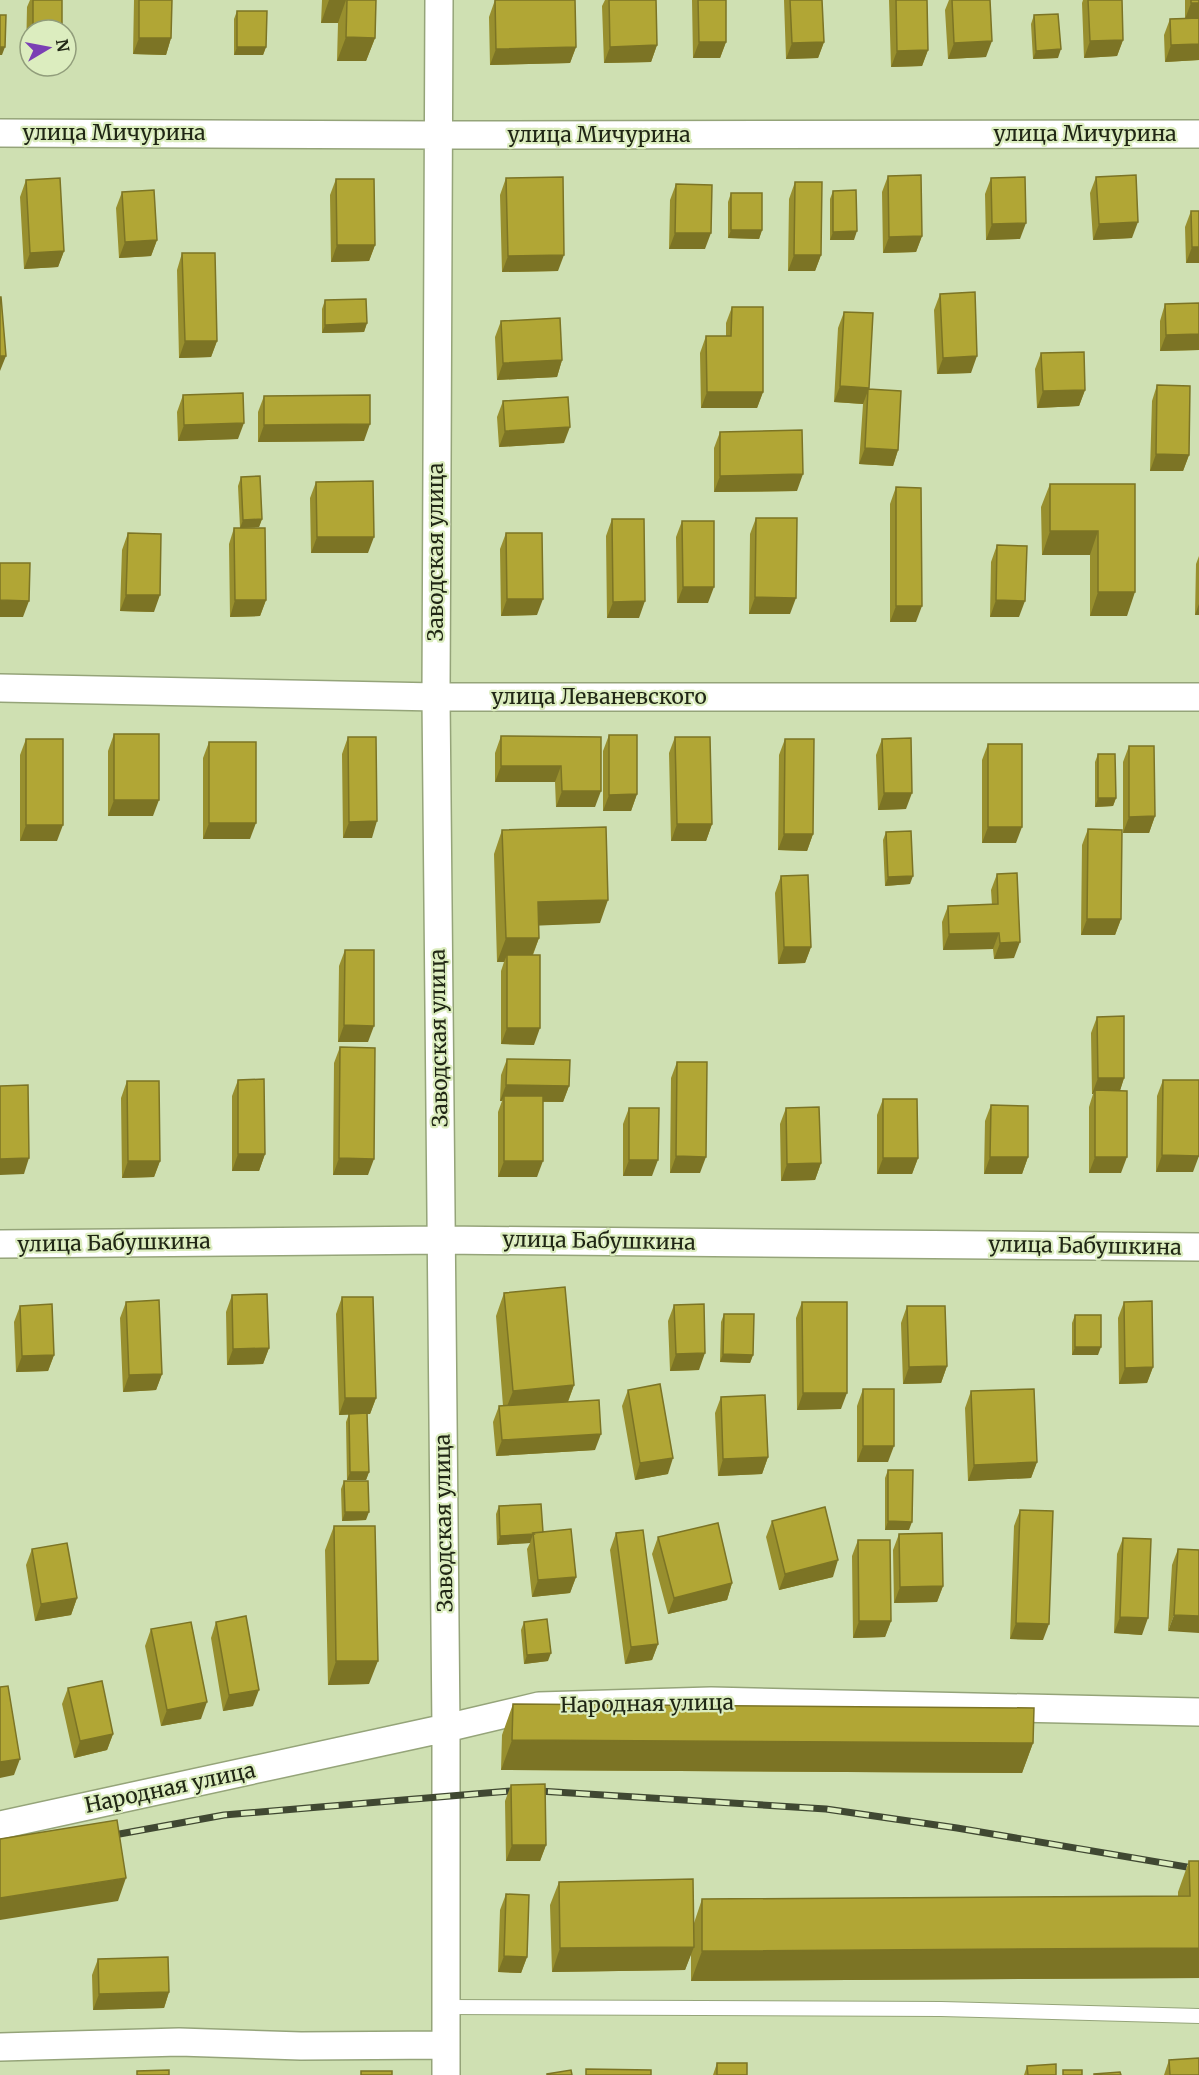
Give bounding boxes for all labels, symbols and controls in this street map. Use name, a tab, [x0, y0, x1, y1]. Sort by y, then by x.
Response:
north arrow	[18, 18, 78, 78]
text: N	[52, 37, 74, 54]
street label: улица Мичурина	[22, 119, 206, 146]
street label: улица Мичурина	[993, 120, 1177, 147]
street label: улица Мичурина	[507, 121, 691, 148]
street label: Заводская улица	[422, 463, 449, 641]
street label: улица Леваневского	[491, 683, 707, 710]
street label: Заводская улица	[423, 949, 454, 1127]
street label: улица Бабушкина	[502, 1225, 696, 1256]
street label: улица Бабушкина	[17, 1227, 211, 1258]
street label: улица Бабушкина	[988, 1230, 1182, 1261]
street label: Заводская улица	[428, 1434, 459, 1612]
street label: Народная улица	[560, 1688, 734, 1719]
street label: Народная улица	[82, 1756, 258, 1819]

